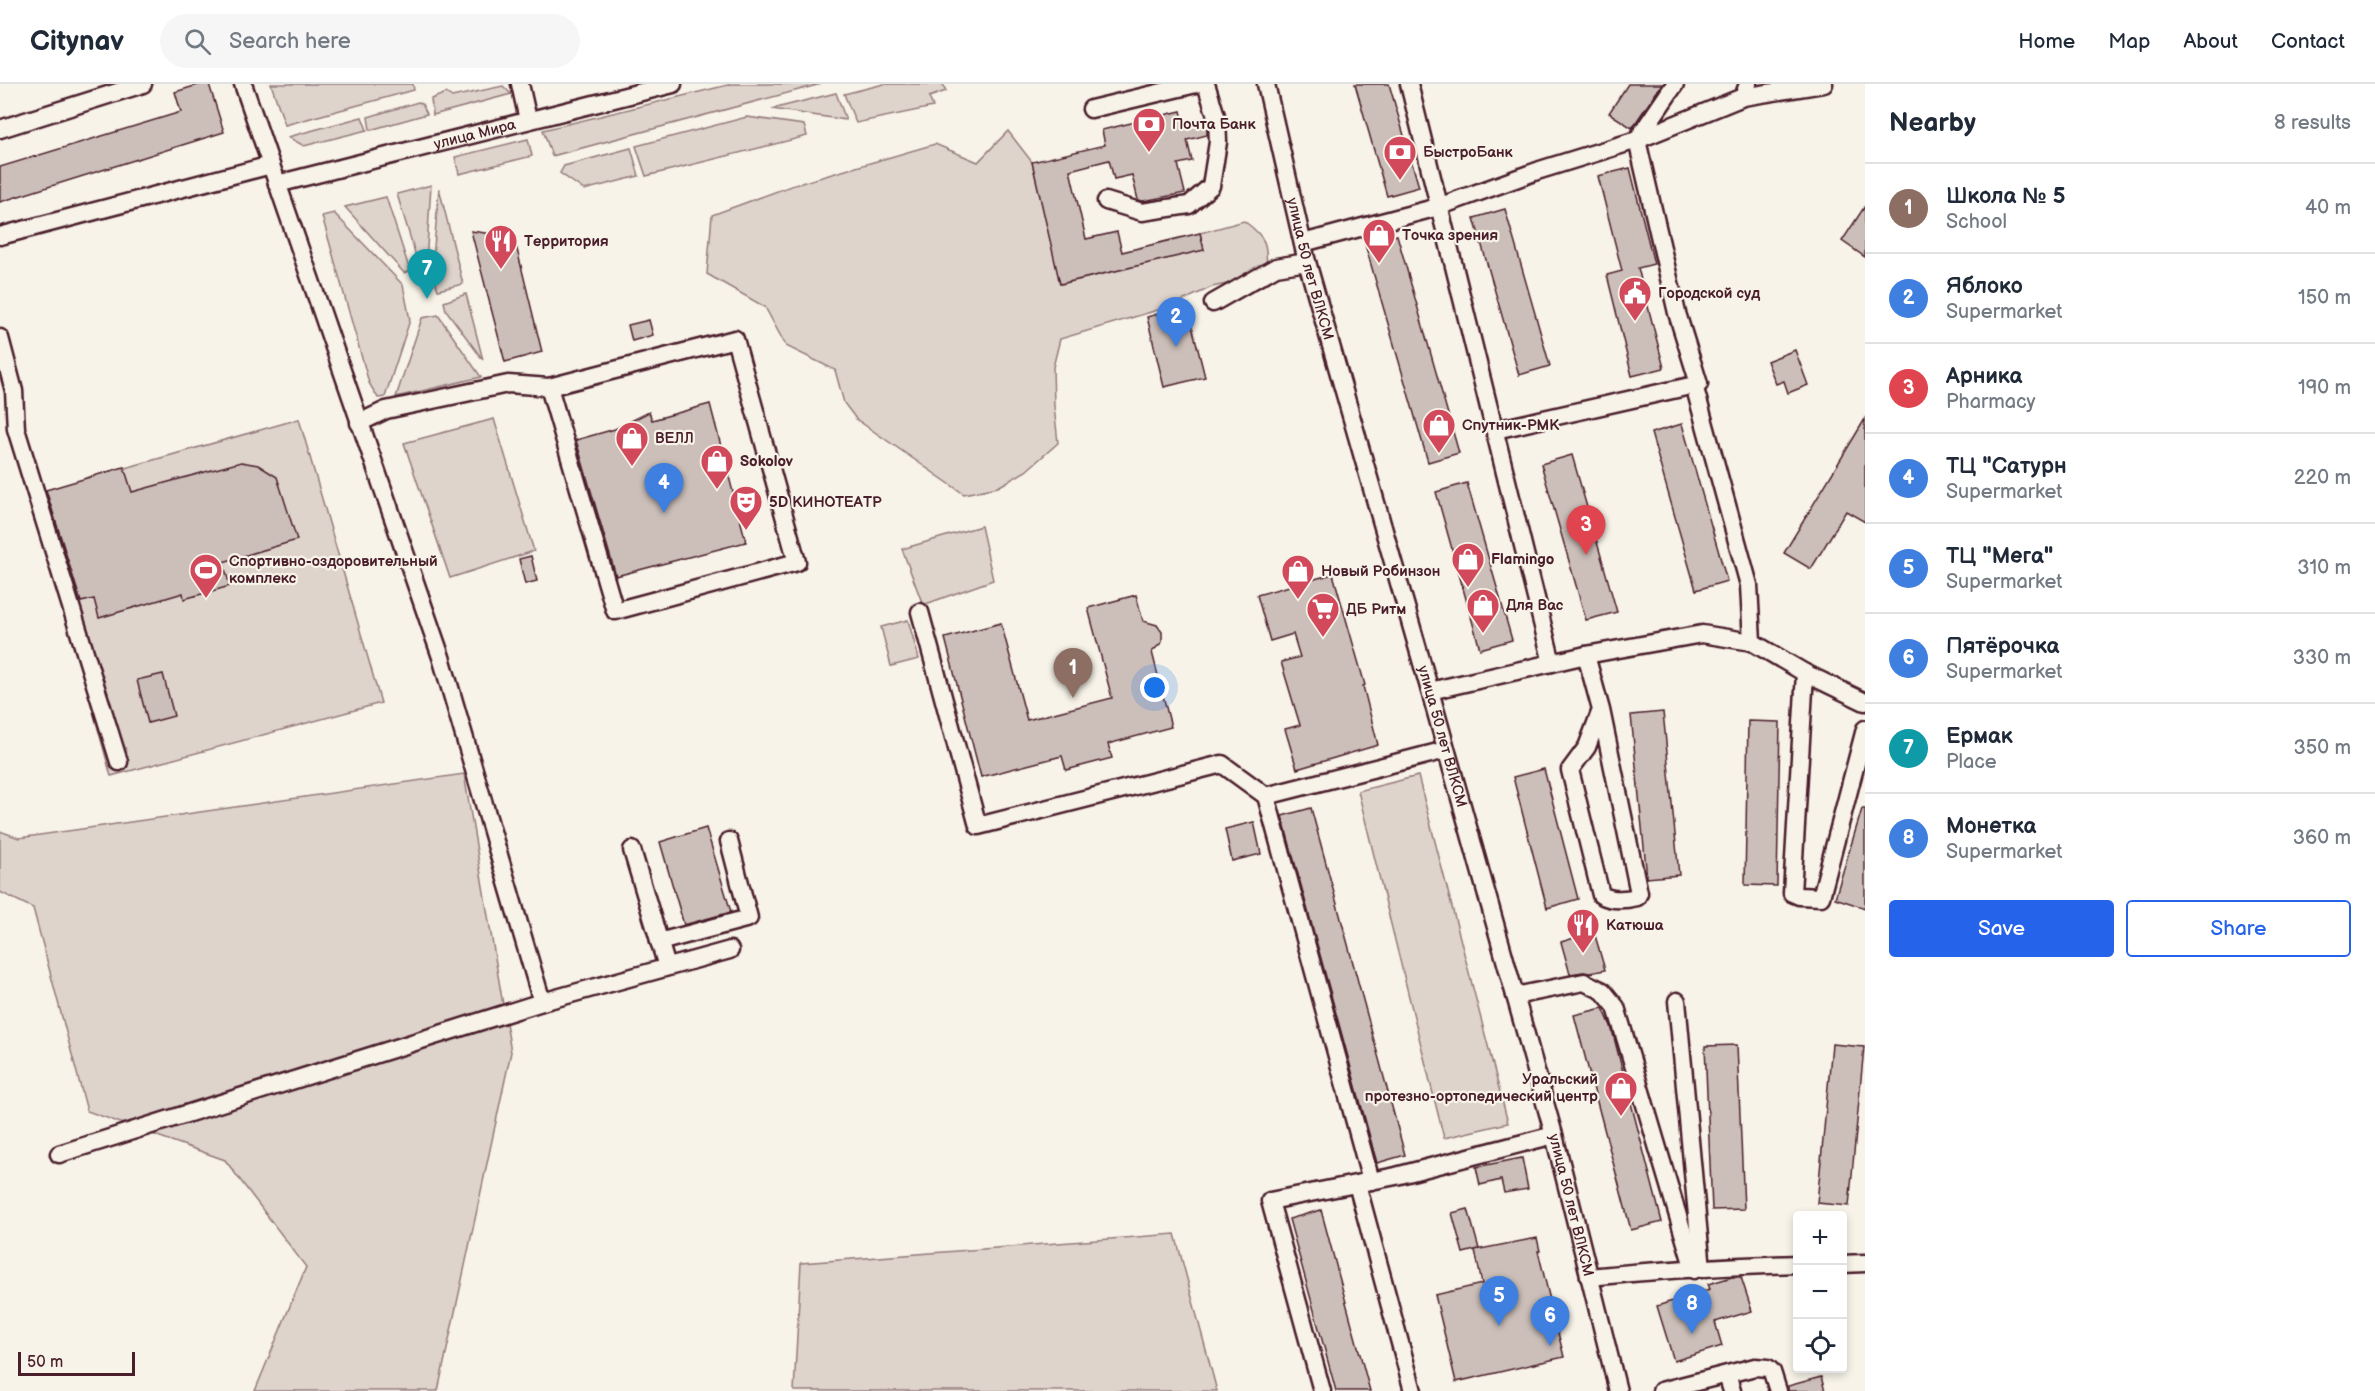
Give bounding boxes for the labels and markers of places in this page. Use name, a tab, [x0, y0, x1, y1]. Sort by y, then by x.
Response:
bank icon: Почта Банк	[1131, 106, 1167, 153]
place label: Почта Банк	[1172, 115, 1256, 134]
bank icon: БыстроБанк	[1382, 134, 1418, 181]
place label: БыстроБанк	[1423, 143, 1514, 162]
shop icon: Точка зрения	[1361, 217, 1397, 264]
restaurant icon: Территория	[483, 223, 519, 270]
place label: Точка зрения	[1402, 226, 1498, 245]
place label: Территория	[524, 232, 609, 251]
pin: 7	[408, 250, 446, 299]
public building icon: Городской суд	[1617, 275, 1653, 322]
place label: Городской суд	[1658, 284, 1760, 303]
pin: 2	[1156, 298, 1196, 347]
shop icon: Спутник-РМК	[1421, 407, 1457, 454]
place label: Спутник-РМК	[1462, 416, 1560, 435]
shop icon: ВЕЛЛ	[614, 420, 650, 467]
place label: ВЕЛЛ	[655, 429, 694, 448]
shop icon: Sokolov	[699, 443, 735, 490]
place label: Sokolov	[740, 452, 794, 471]
pin: 4	[644, 464, 684, 513]
theatre icon: 5D КИНОТЕАТР	[728, 484, 764, 531]
place label: 5D КИНОТЕАТР	[769, 493, 882, 512]
pin: 3	[1566, 506, 1606, 555]
shop icon: Flamingo	[1450, 541, 1486, 588]
place label: Flamingo	[1491, 550, 1555, 569]
sports icon: Спортивно-оздоровительный комплекс	[188, 552, 224, 599]
place label: Спортивно-оздоровительный комплекс	[229, 552, 438, 588]
shop icon: Новый Робинзон	[1280, 553, 1316, 600]
place label: Новый Робинзон	[1321, 562, 1440, 581]
shop icon: Для Вас	[1465, 587, 1501, 634]
supermarket icon: ДБ Ритм	[1305, 591, 1341, 638]
place label: Для Вас	[1506, 596, 1564, 615]
place label: ДБ Ритм	[1346, 600, 1406, 619]
pin: 1	[1054, 648, 1092, 698]
restaurant icon: Катюша	[1565, 907, 1601, 954]
place label: Катюша	[1606, 916, 1664, 935]
place label: Уральский протезно-ортопедический центр	[1365, 1070, 1598, 1106]
shop icon: Уральский протезно-ортопедический центр	[1603, 1070, 1639, 1117]
pin: 5	[1480, 1276, 1518, 1326]
pin: 8	[1672, 1284, 1712, 1334]
pin: 6	[1530, 1296, 1570, 1346]

